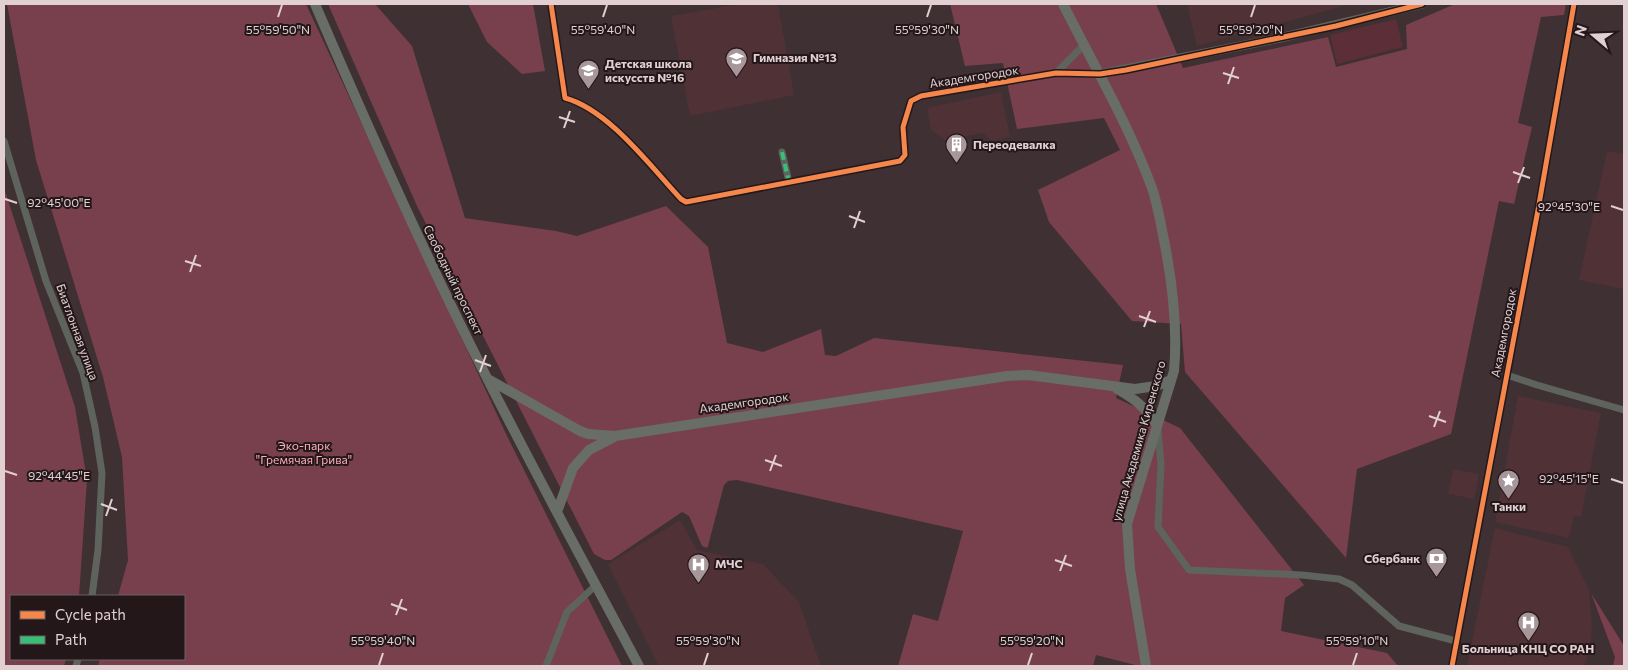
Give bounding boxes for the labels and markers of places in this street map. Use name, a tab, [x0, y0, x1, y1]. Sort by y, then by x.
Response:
school or university icon: Гимназия №13	[725, 46, 749, 77]
place label: Гимназия №13	[753, 50, 837, 64]
place label: Детская школа искусств №16	[605, 56, 692, 84]
school or university icon: Детская школа искусств №16	[577, 59, 601, 90]
building icon: Переодевалка	[945, 133, 969, 164]
place label: Переодевалка	[973, 137, 1056, 151]
place icon: Танки	[1497, 468, 1521, 499]
place label: Танки	[1492, 499, 1526, 513]
bank icon: Сбербанк	[1424, 547, 1448, 578]
place label: Сбербанк	[1364, 551, 1420, 565]
hospital icon: МЧС	[687, 552, 711, 583]
place label: МЧС	[715, 556, 743, 570]
hospital icon: Больница КНЦ СО РАН	[1516, 610, 1540, 641]
place label: Больница КНЦ СО РАН	[1462, 641, 1594, 655]

